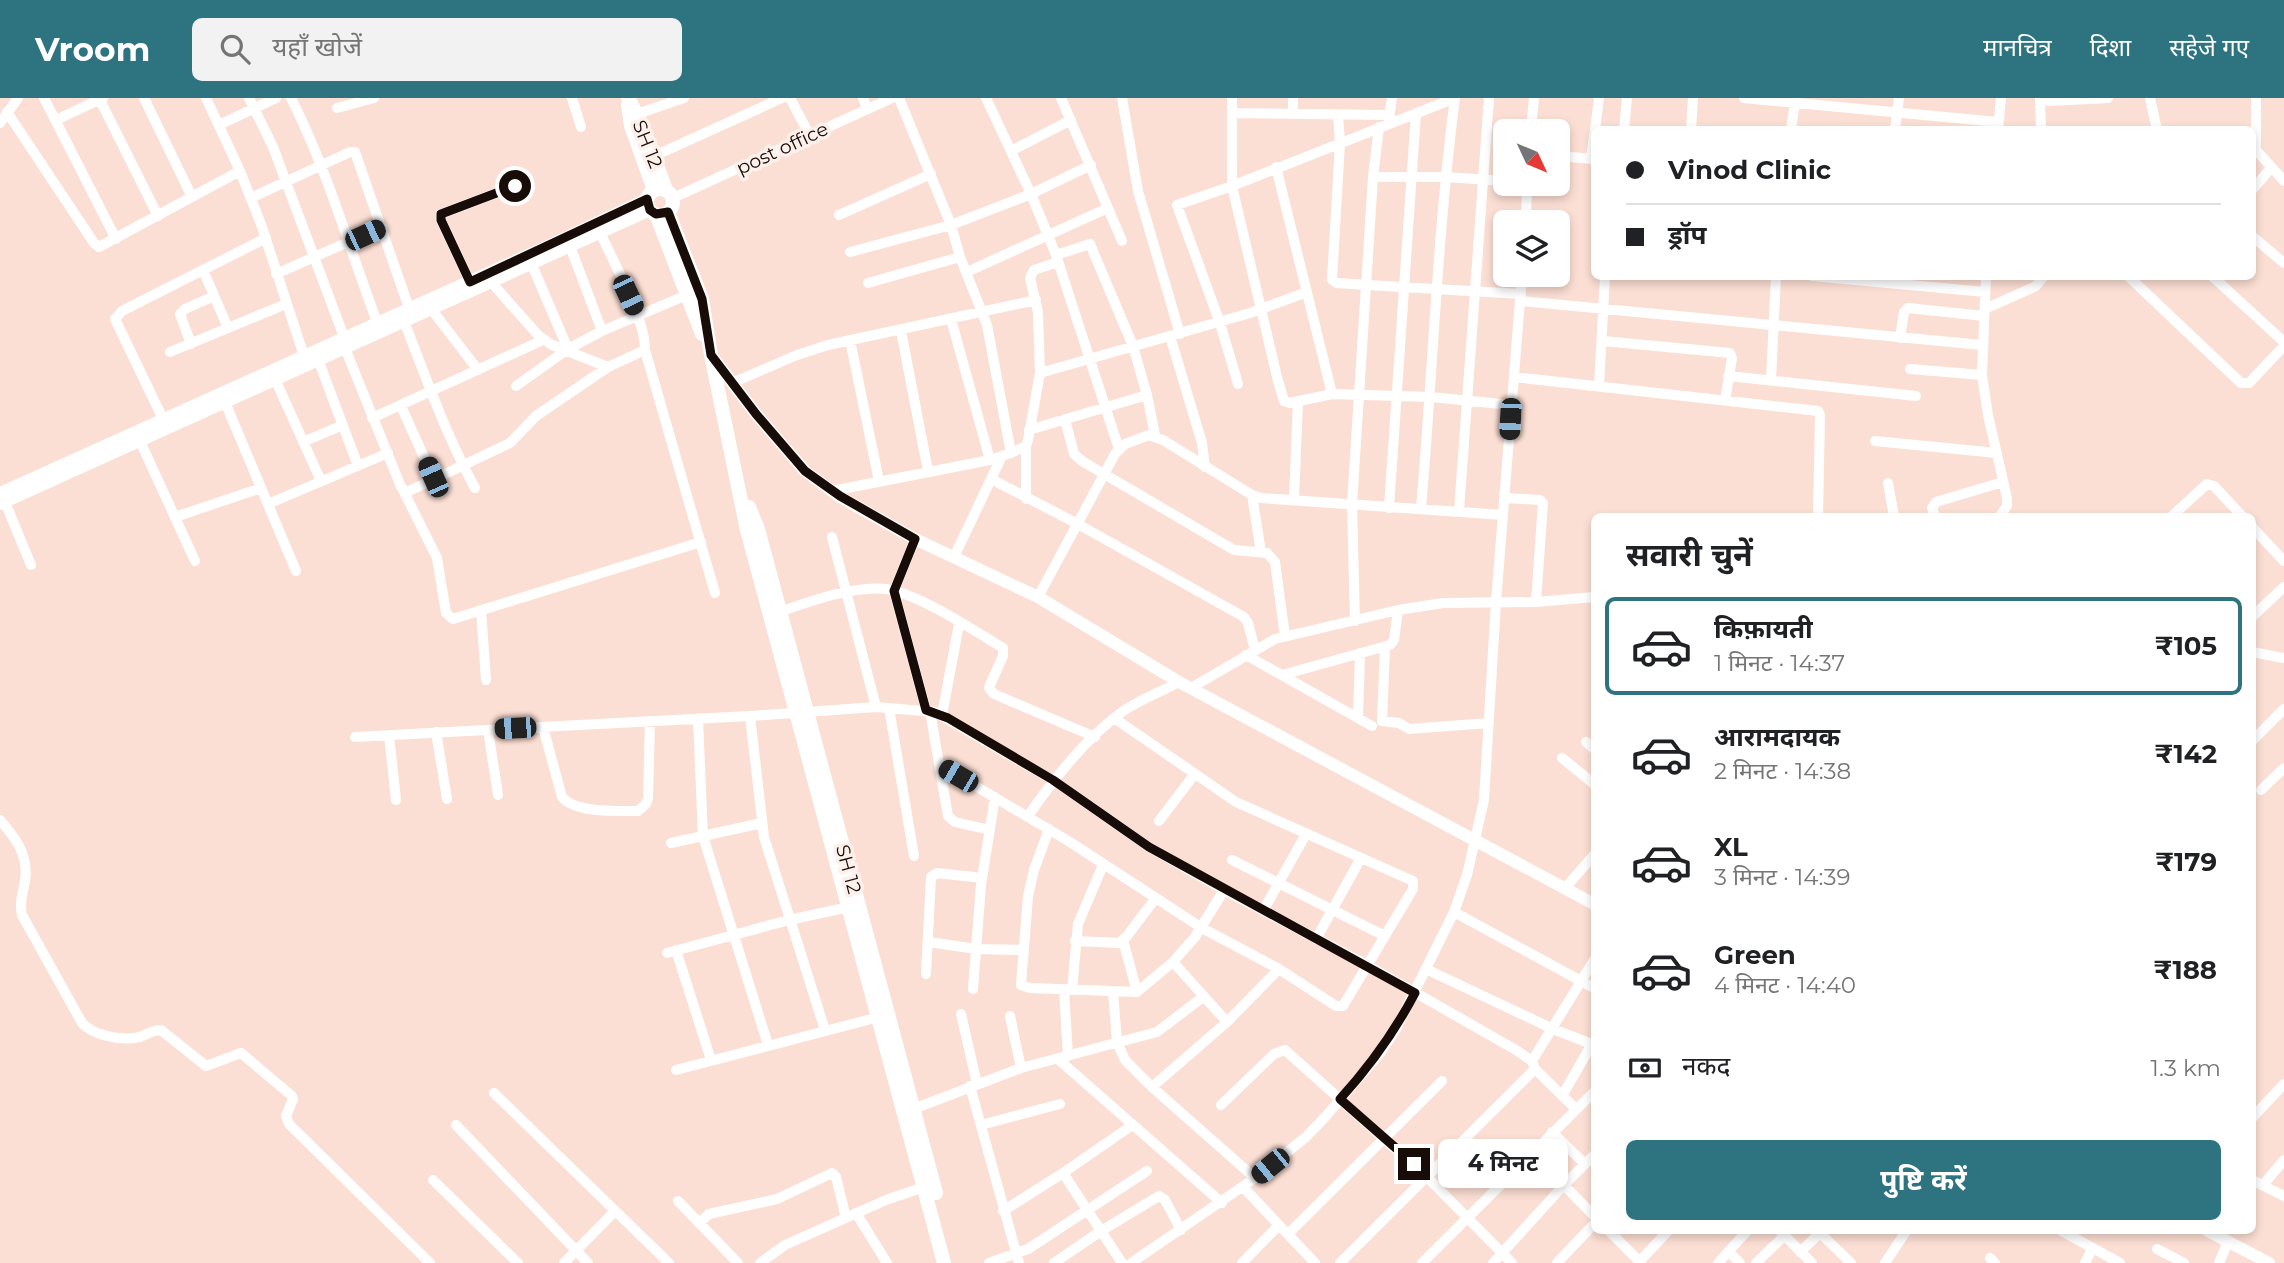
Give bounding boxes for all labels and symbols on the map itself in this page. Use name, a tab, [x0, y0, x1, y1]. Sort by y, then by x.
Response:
street label: SH 12	[628, 117, 668, 172]
street label: post office	[733, 117, 832, 180]
north arrow	[1493, 119, 1570, 196]
route start	[499, 170, 531, 202]
car	[342, 217, 389, 253]
car	[610, 272, 647, 318]
car	[1499, 397, 1522, 441]
car	[415, 454, 452, 500]
car	[494, 716, 537, 740]
car	[935, 756, 982, 796]
street label: SH 12	[831, 842, 866, 896]
callout: 4 मिनट	[1438, 1140, 1568, 1188]
car	[1248, 1145, 1293, 1187]
route end	[1398, 1148, 1430, 1180]

